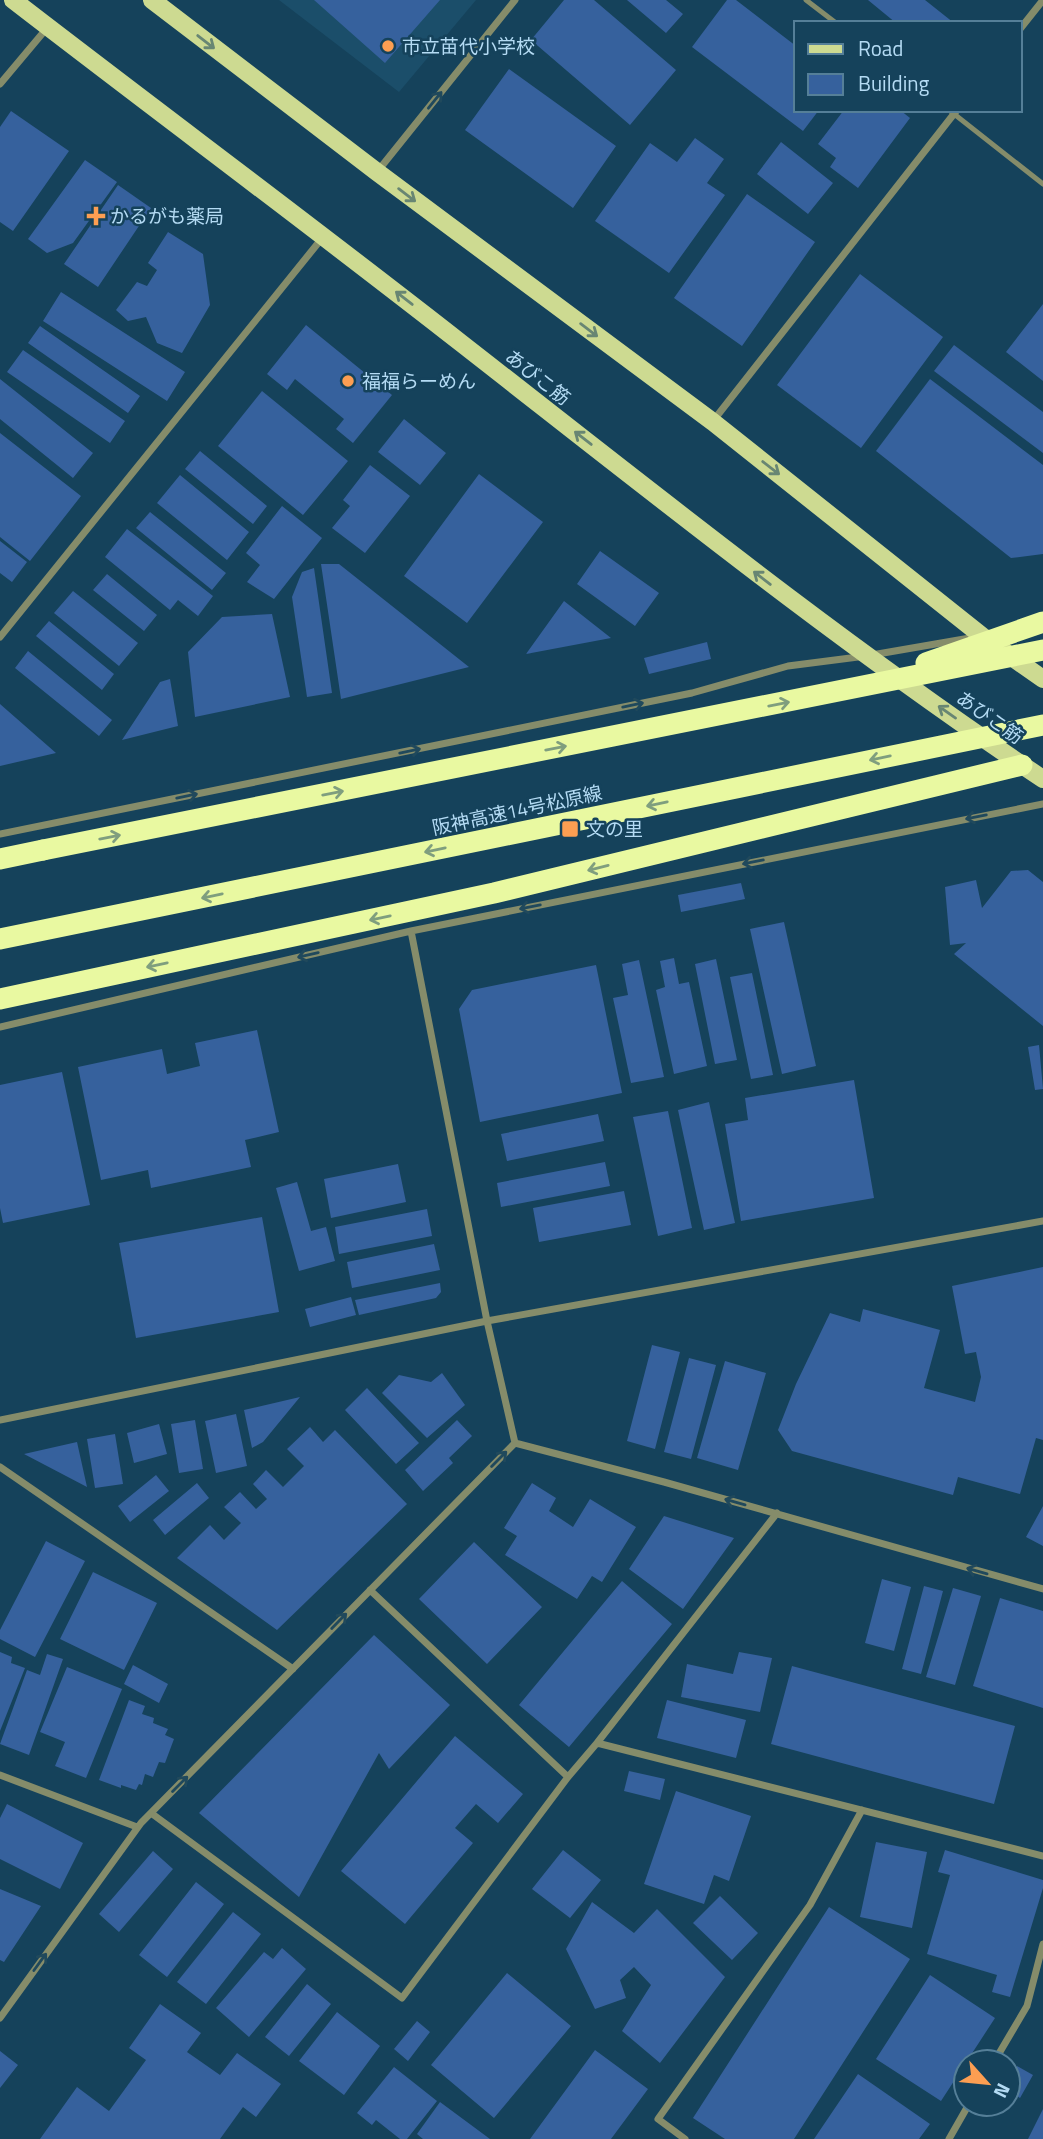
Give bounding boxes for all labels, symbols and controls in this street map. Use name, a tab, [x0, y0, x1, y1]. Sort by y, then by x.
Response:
legend	[794, 21, 1022, 112]
place label: 市立苗代小学校	[402, 31, 535, 60]
text: Road	[858, 32, 903, 64]
one-way arrow	[197, 34, 215, 49]
marker: 市立苗代小学校	[380, 38, 396, 54]
text: Building	[858, 67, 930, 99]
one-way arrow	[427, 91, 442, 109]
one-way arrow	[397, 187, 416, 202]
place label: かるがも薬局	[110, 201, 224, 230]
marker: かるがも薬局	[88, 208, 104, 224]
one-way arrow	[395, 291, 414, 306]
one-way arrow	[579, 323, 598, 338]
street label: あびこ筋	[499, 342, 577, 411]
place label: 福福らーめん	[362, 366, 476, 395]
marker: 福福らーめん	[340, 373, 356, 389]
one-way arrow	[575, 431, 593, 446]
one-way arrow	[761, 460, 779, 475]
one-way arrow	[754, 571, 772, 586]
street label: あびこ筋	[951, 683, 1030, 750]
one-way arrow	[767, 697, 790, 711]
one-way arrow	[621, 698, 644, 712]
one-way arrow	[937, 705, 957, 719]
one-way arrow	[544, 741, 567, 755]
one-way arrow	[398, 743, 421, 757]
one-way arrow	[869, 752, 892, 766]
street label: 阪神高速14号松原線	[429, 777, 605, 842]
one-way arrow	[321, 785, 344, 799]
one-way arrow	[175, 789, 198, 803]
one-way arrow	[646, 798, 669, 812]
one-way arrow	[965, 811, 988, 825]
place label: 文の里	[586, 814, 643, 843]
marker: 文の里	[560, 819, 580, 839]
one-way arrow	[98, 829, 121, 843]
one-way arrow	[424, 844, 447, 858]
one-way arrow	[742, 855, 765, 869]
one-way arrow	[587, 862, 610, 875]
one-way arrow	[201, 890, 224, 904]
one-way arrow	[519, 900, 542, 914]
one-way arrow	[369, 911, 392, 925]
one-way arrow	[297, 949, 320, 962]
one-way arrow	[146, 959, 169, 973]
one-way arrow	[490, 1451, 507, 1468]
one-way arrow	[724, 1495, 747, 1508]
one-way arrow	[967, 1563, 989, 1576]
one-way arrow	[331, 1613, 348, 1630]
one-way arrow	[171, 1775, 188, 1792]
one-way arrow	[33, 1953, 47, 1972]
north arrow	[952, 2048, 1022, 2118]
text: N	[987, 2078, 1019, 2103]

